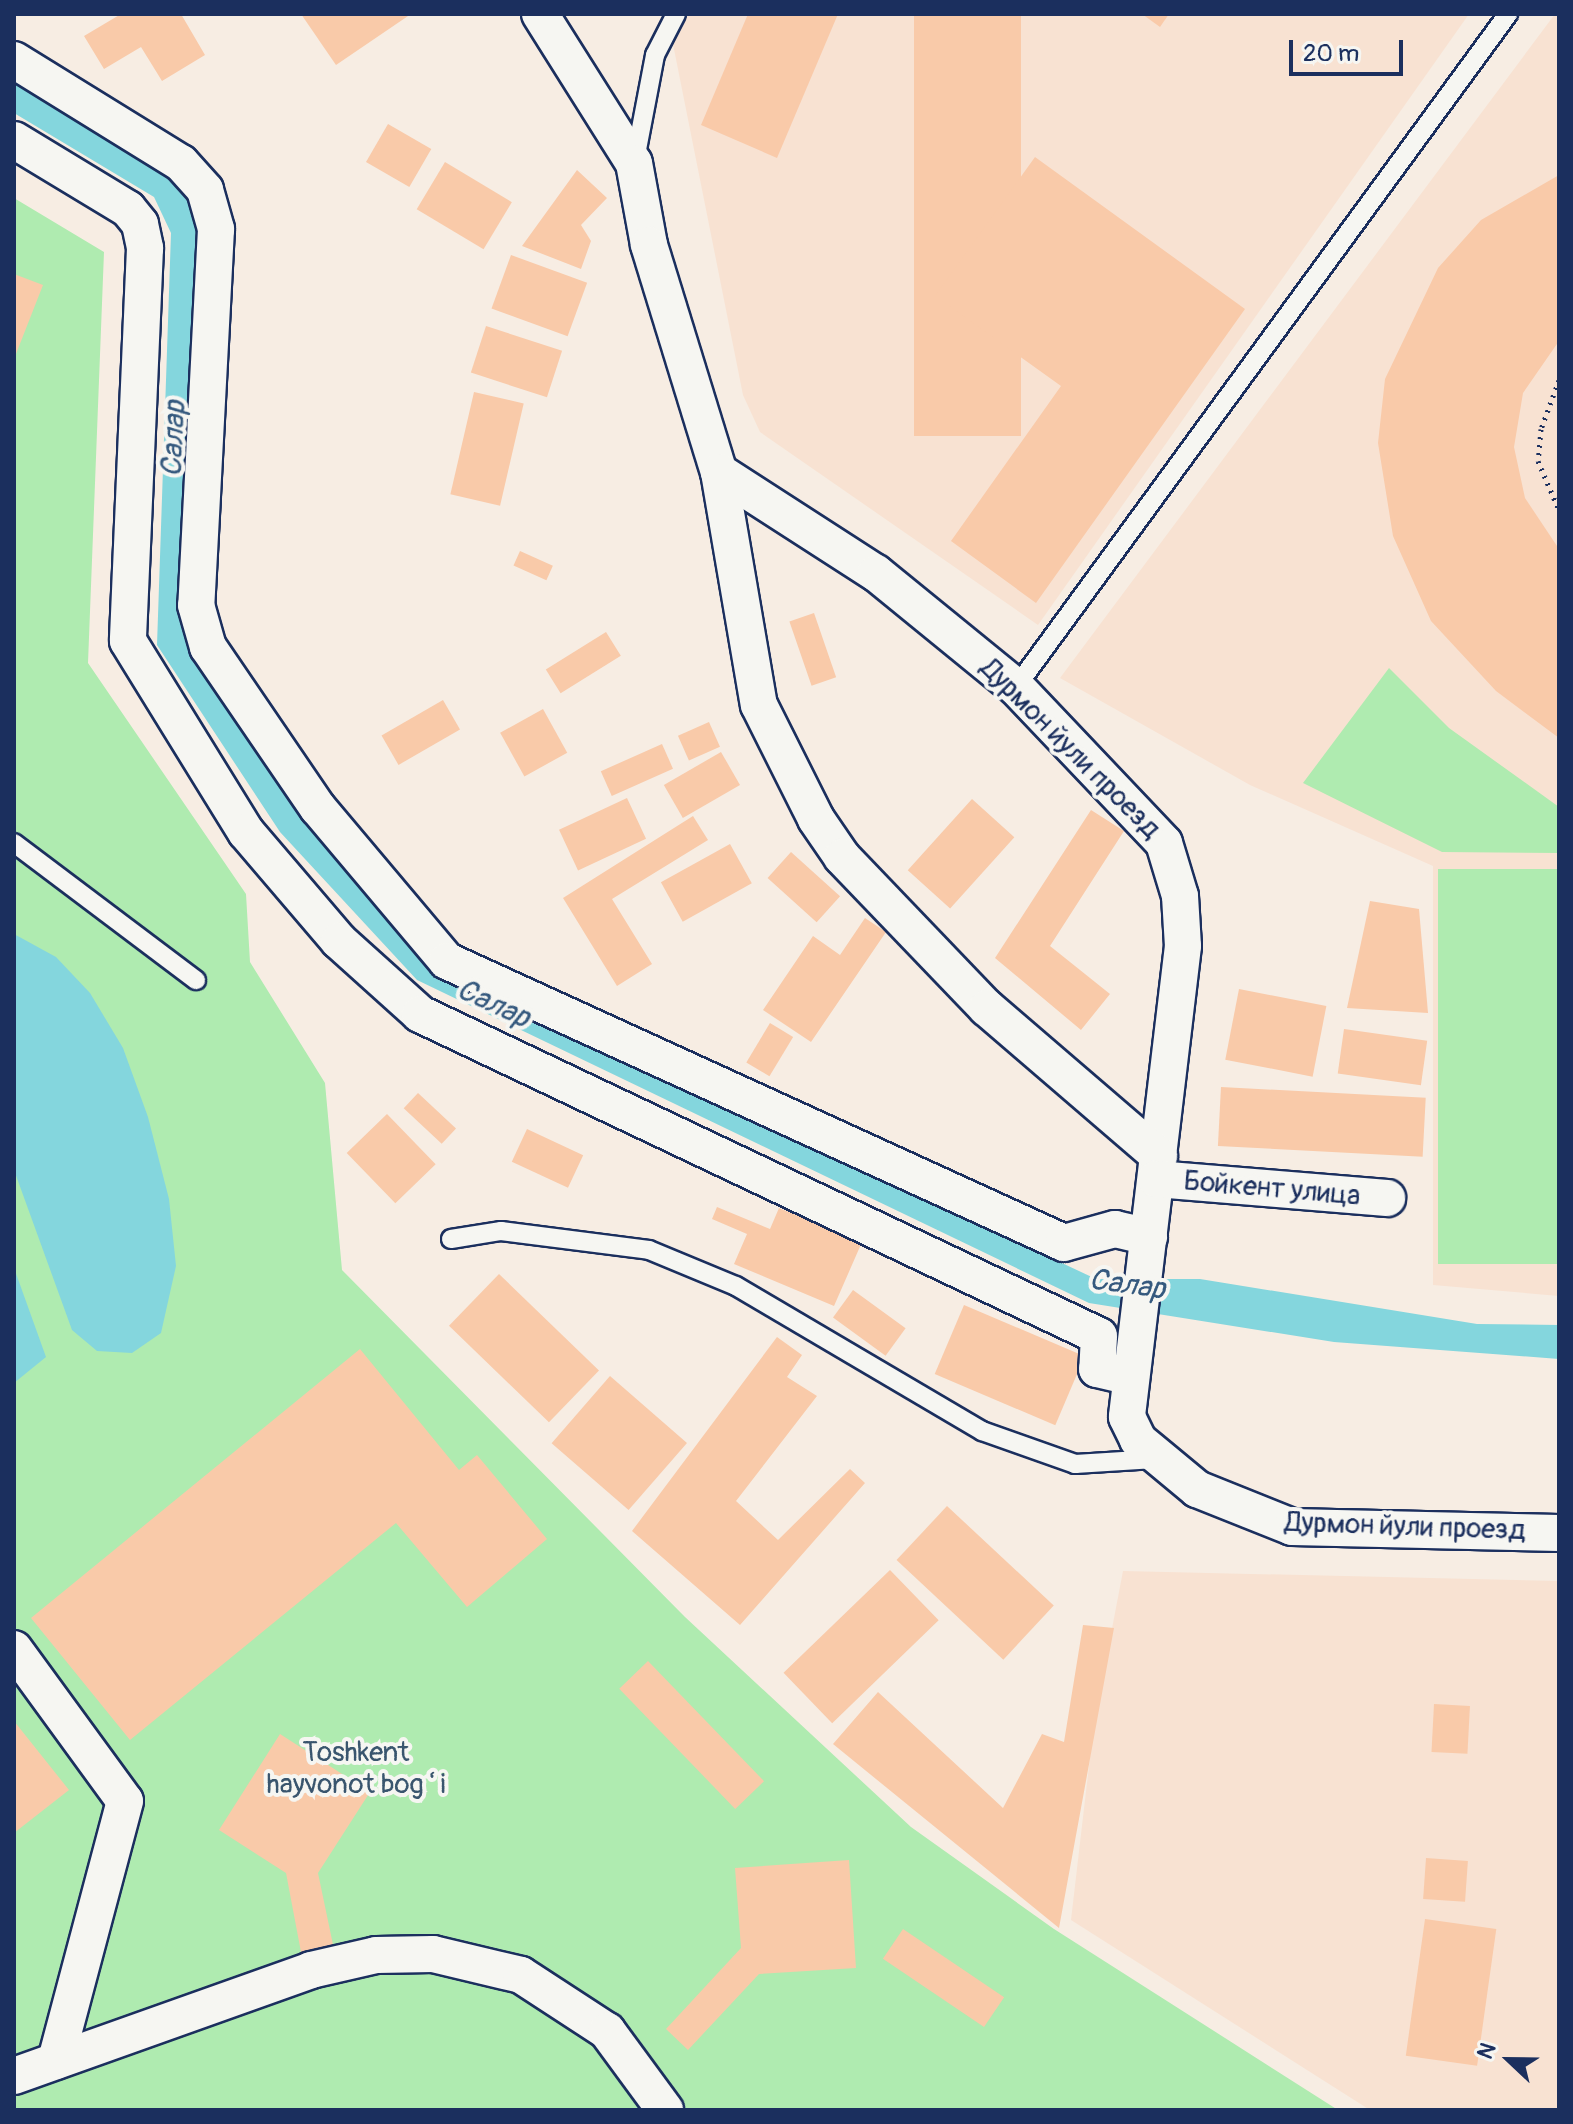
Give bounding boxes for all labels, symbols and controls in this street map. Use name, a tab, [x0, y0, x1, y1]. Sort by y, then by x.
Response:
scale bar	[1293, 24, 1407, 74]
text: 20 m	[1303, 39, 1359, 68]
water label: Салар	[154, 400, 194, 478]
street label: Дурмон йули проезд	[973, 652, 1167, 846]
water label: Салар	[451, 972, 535, 1036]
street label: Бойкент улица	[1182, 1165, 1362, 1213]
water label: Салар	[1087, 1262, 1167, 1308]
street label: Дурмон йули проезд	[1284, 1506, 1526, 1548]
park label: Toshkent hayvonot bogʻi	[267, 1736, 445, 1802]
north arrow	[1469, 2020, 1549, 2100]
text: N	[1471, 2039, 1503, 2063]

